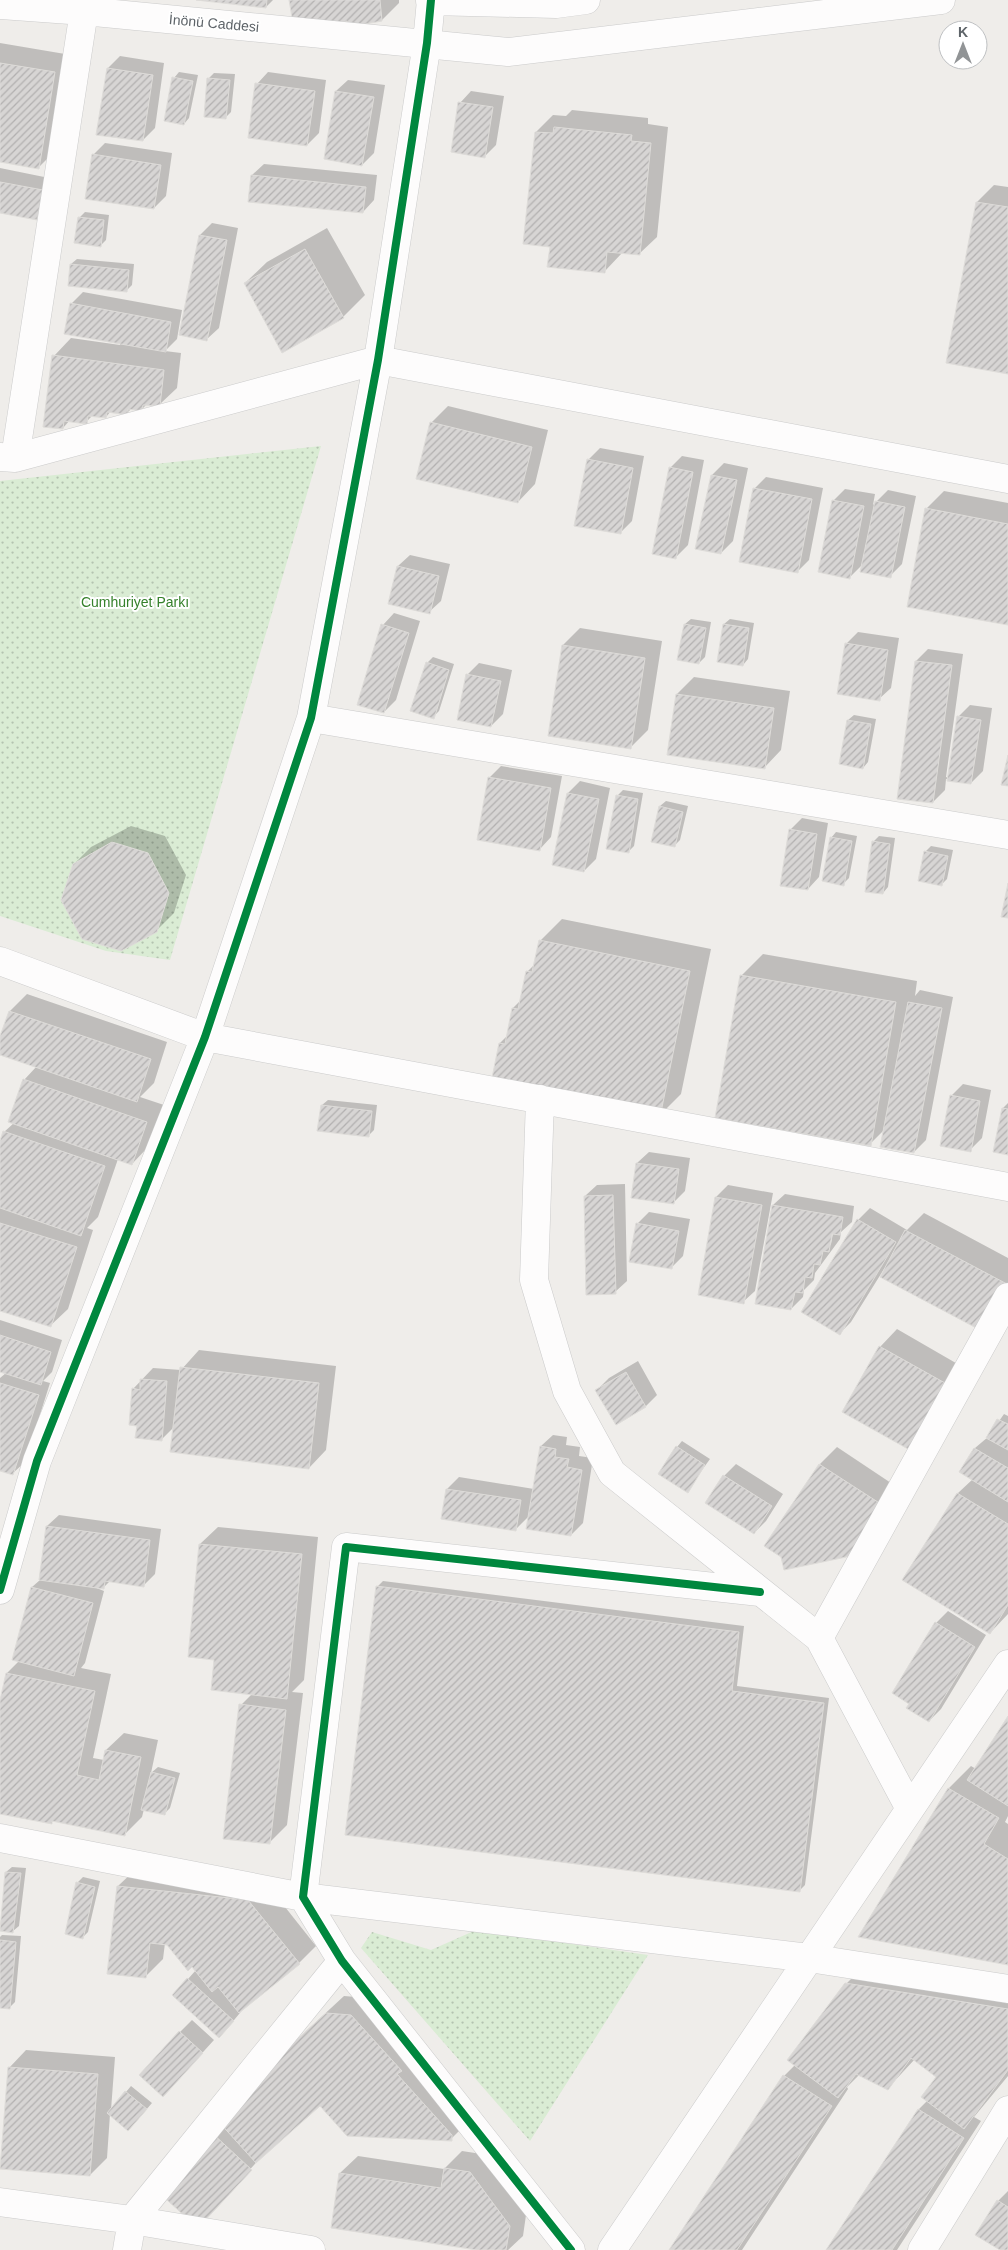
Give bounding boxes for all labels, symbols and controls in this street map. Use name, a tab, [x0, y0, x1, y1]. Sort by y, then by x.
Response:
street label: İnönü Caddesi	[168, 10, 260, 35]
north arrow	[938, 20, 988, 70]
text: K	[958, 24, 968, 40]
park label: Cumhuriyet Parkı	[81, 594, 189, 610]

